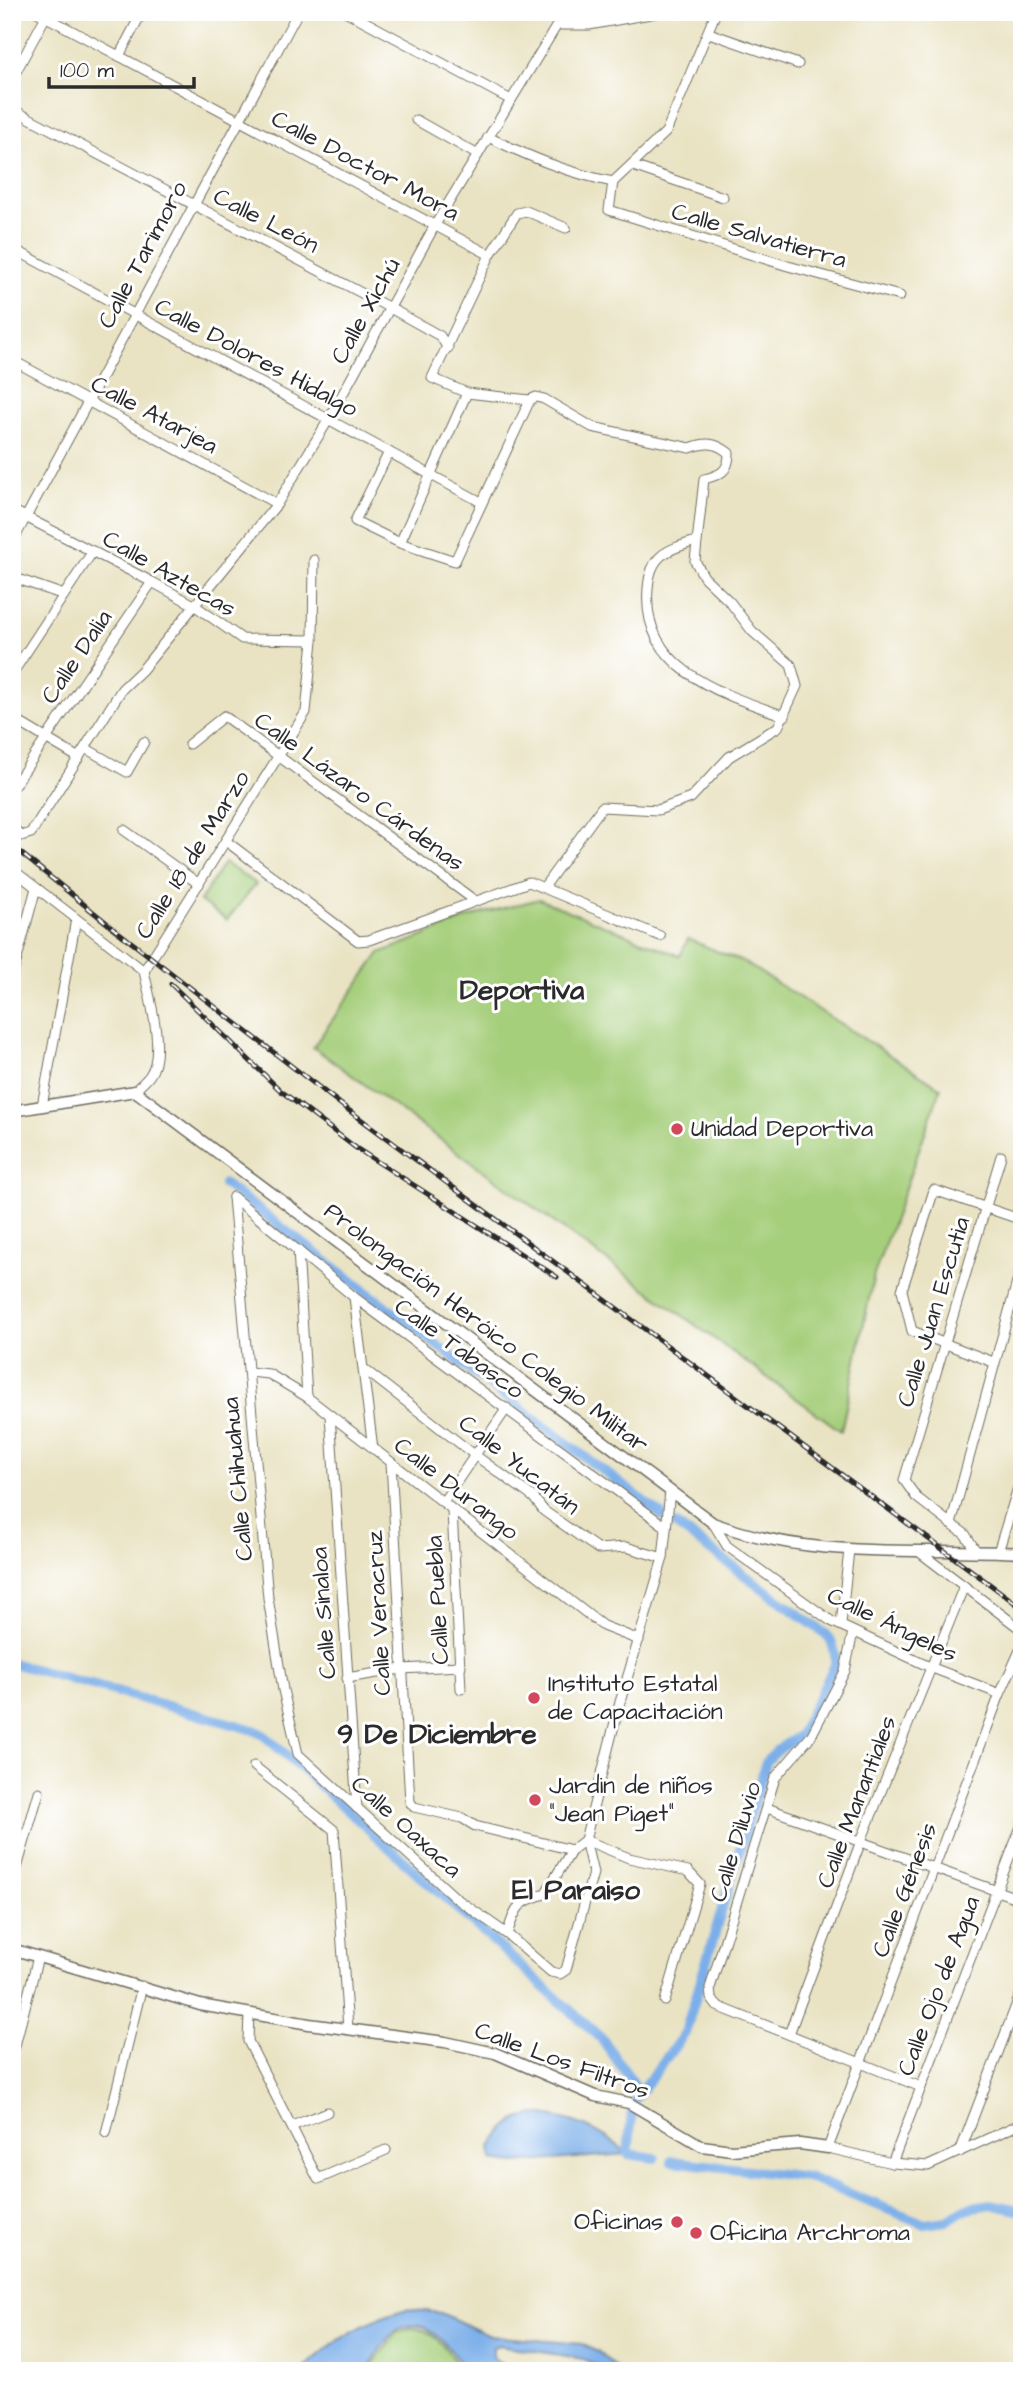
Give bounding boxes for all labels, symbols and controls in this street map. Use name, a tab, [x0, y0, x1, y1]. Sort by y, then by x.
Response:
scale bar	[49, 46, 194, 90]
text: 100 m	[60, 56, 115, 85]
street label: Calle Doctor Mora	[265, 102, 465, 230]
street label: Calle Tarimoro	[90, 175, 196, 335]
street label: Calle León	[207, 180, 325, 262]
street label: Calle Salvatierra	[668, 195, 850, 277]
street label: Calle Xichú	[323, 252, 409, 370]
street label: Calle Dolores Hidalgo	[148, 290, 364, 427]
street label: Calle Atarjea	[85, 367, 223, 463]
street label: Calle Aztecas	[96, 522, 242, 626]
street label: Calle Dalia	[33, 603, 121, 711]
street label: Calle Lázaro Cárdenas	[247, 704, 471, 880]
street label: Calle 18 de Marzo	[127, 764, 259, 946]
district label: Deportiva	[460, 971, 585, 1011]
place label: Unidad Deportiva	[691, 1112, 873, 1146]
marker: Unidad Deportiva	[669, 1121, 685, 1137]
street label: Prolongación Heróico Colegio Militar	[316, 1195, 655, 1462]
street label: Calle Juan Escutia	[889, 1213, 979, 1411]
street label: Calle Tabasco	[387, 1290, 531, 1408]
street label: Calle Chihuahua	[214, 1396, 262, 1562]
street label: Calle Yucatán	[451, 1407, 587, 1523]
street label: Calle Durango	[386, 1429, 526, 1550]
street label: Calle Veracruz	[358, 1529, 400, 1696]
street label: Calle Puebla	[418, 1535, 458, 1665]
street label: Calle Sinaloa	[302, 1546, 346, 1680]
street label: Calle Ángeles	[821, 1579, 963, 1672]
place label: Instituto Estatal de Capacitación	[548, 1667, 723, 1729]
marker: Instituto Estatal de Capacitación	[526, 1690, 542, 1706]
street label: Calle Manantiales	[809, 1711, 905, 1893]
district label: 9 De Diciembre	[337, 1715, 537, 1754]
street label: Calle Oaxaca	[343, 1768, 469, 1886]
place label: Jardin de niños "Jean Piget"	[549, 1769, 713, 1832]
street label: Calle Diluvio	[702, 1777, 771, 1906]
marker: Jardin de niños "Jean Piget"	[527, 1792, 543, 1808]
street label: Calle Génesis	[864, 1818, 946, 1962]
district label: El Paraiso	[512, 1871, 640, 1910]
street label: Calle Ojo de Agua	[889, 1891, 990, 2081]
street label: Calle Los Filtros	[470, 2014, 654, 2108]
place label: Oficinas	[574, 2205, 663, 2239]
marker: Oficinas	[669, 2214, 685, 2230]
place label: Oficina Archroma	[710, 2216, 910, 2250]
marker: Oficina Archroma	[688, 2225, 704, 2241]

